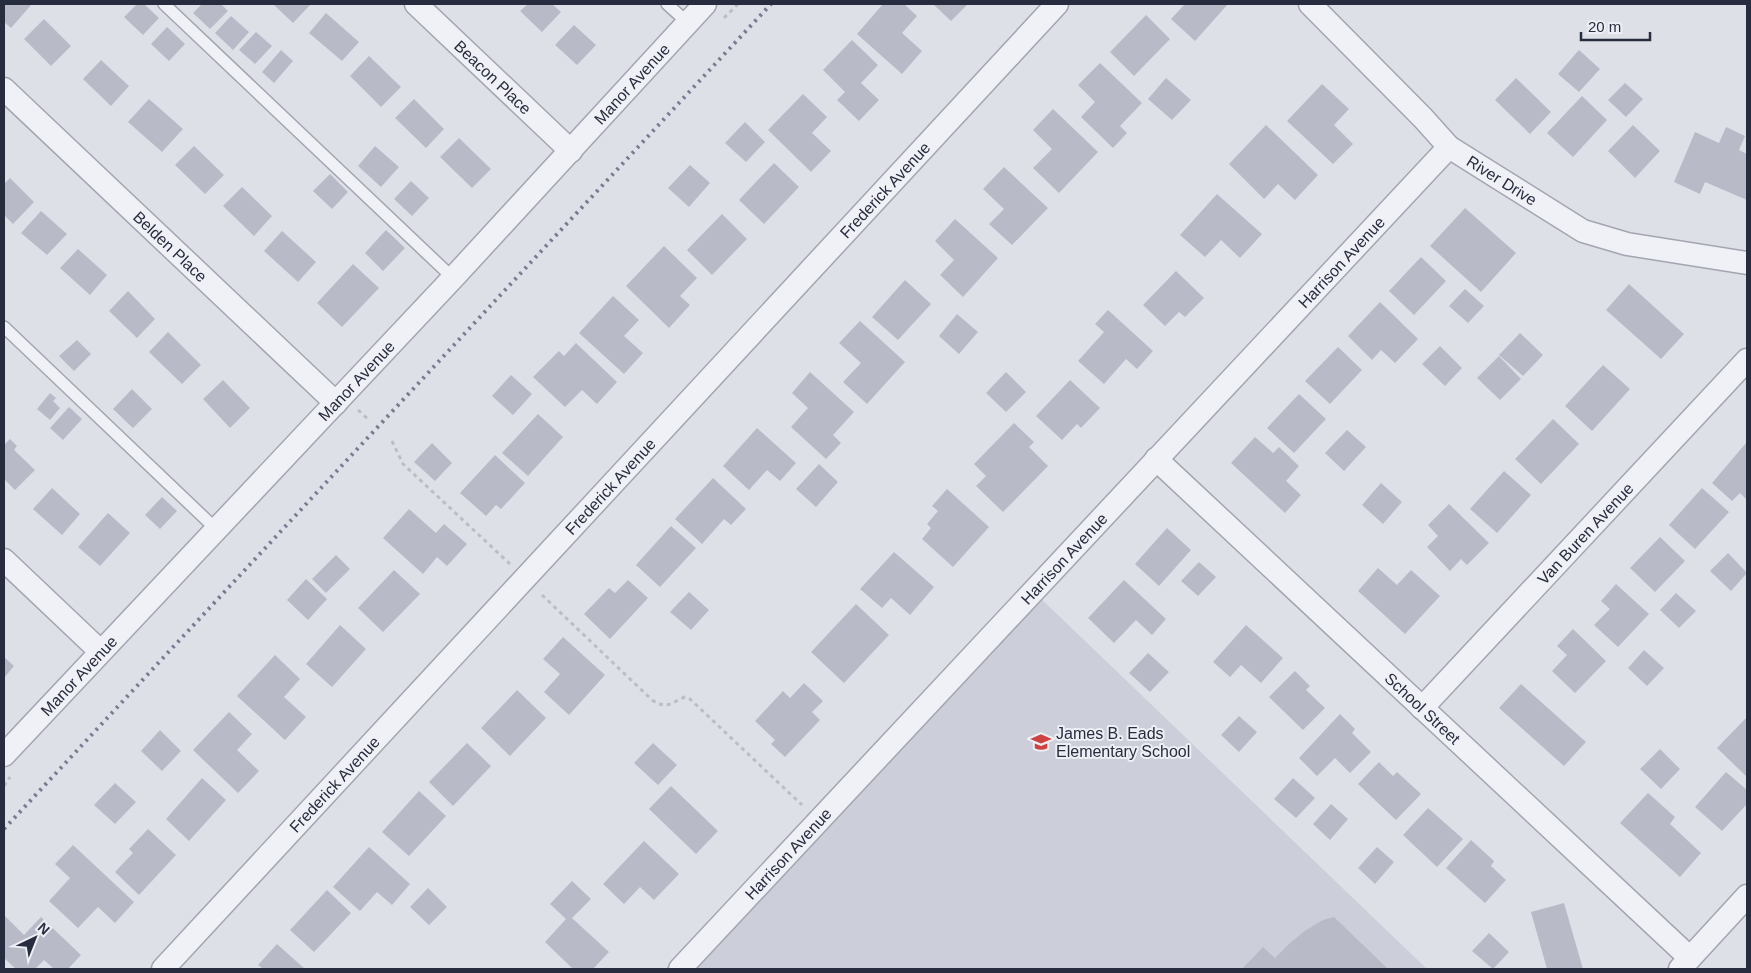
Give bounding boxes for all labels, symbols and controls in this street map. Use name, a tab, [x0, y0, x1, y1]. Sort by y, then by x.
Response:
scale bar	[1581, 10, 1650, 42]
text: 20 m	[1588, 18, 1621, 35]
street label: Beacon Place	[451, 37, 535, 117]
street label: Manor Avenue	[591, 40, 673, 127]
street label: Frederick Avenue	[836, 139, 933, 241]
street label: River Drive	[1464, 152, 1540, 208]
street label: Belden Place	[130, 208, 211, 285]
street label: Harrison Avenue	[1295, 213, 1388, 311]
street label: Manor Avenue	[315, 337, 398, 424]
street label: Frederick Avenue	[562, 435, 659, 538]
street label: Van Buren Avenue	[1534, 479, 1636, 587]
street label: Harrison Avenue	[1017, 510, 1111, 608]
street label: Manor Avenue	[37, 632, 120, 719]
street label: School Street	[1382, 669, 1464, 748]
place label: James B. Eads Elementary School	[1056, 725, 1190, 760]
school or university icon: James B. Eads Elementary School	[1030, 731, 1052, 753]
street label: Frederick Avenue	[286, 733, 383, 836]
street label: Harrison Avenue	[741, 805, 835, 903]
north arrow	[10, 913, 60, 963]
text: N	[35, 919, 53, 938]

